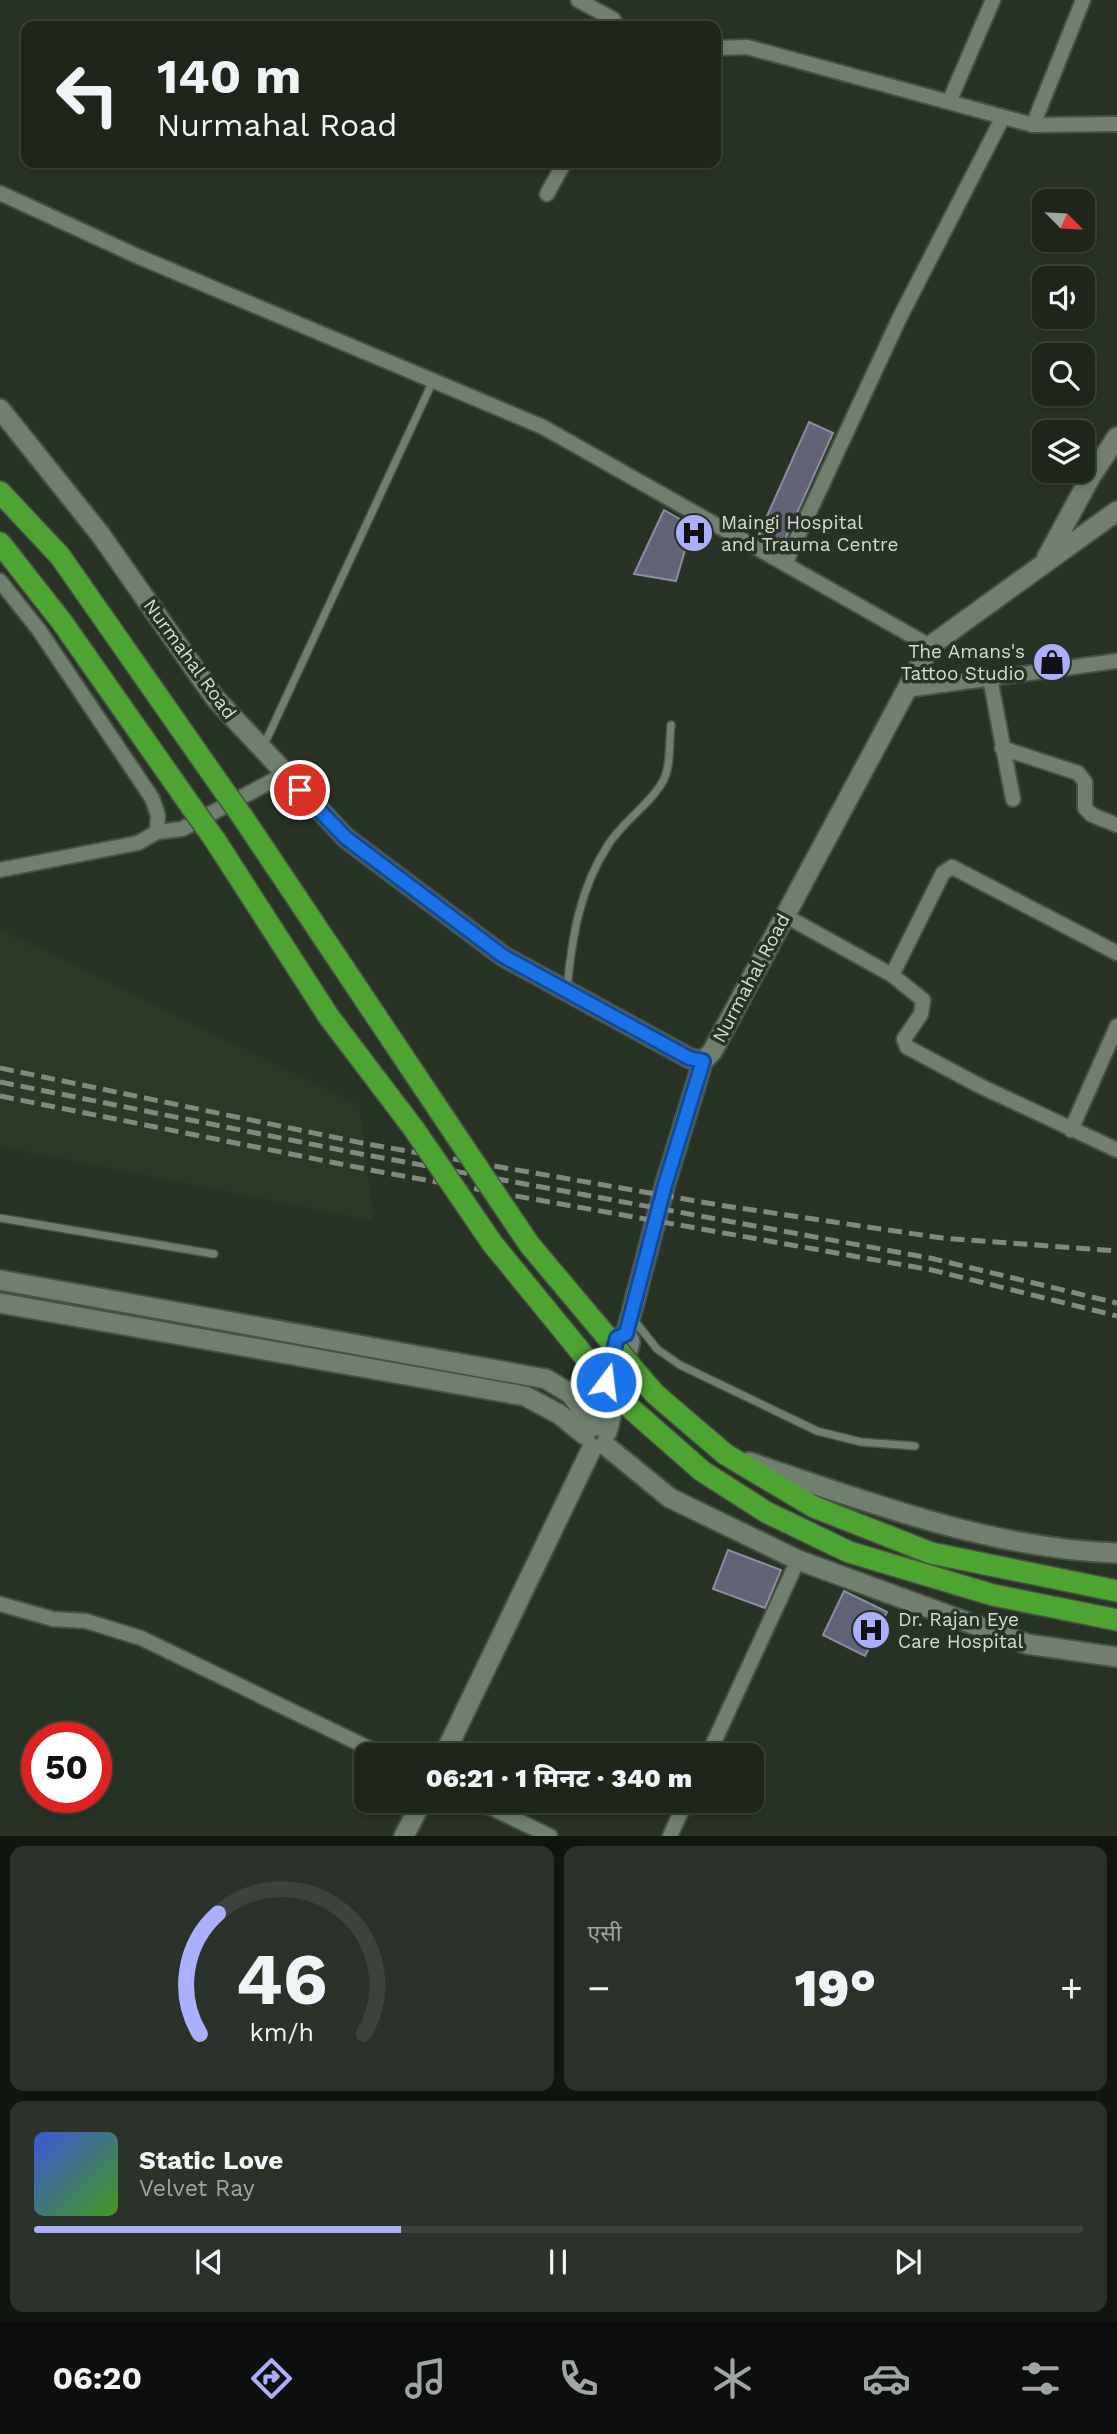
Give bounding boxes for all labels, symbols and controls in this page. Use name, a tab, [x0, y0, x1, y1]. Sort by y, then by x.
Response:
text: 140 m	[157, 47, 301, 105]
icon: left	[42, 49, 133, 140]
text: Nurmahal Road	[157, 106, 397, 144]
north arrow	[1032, 189, 1096, 252]
map controls	[1032, 189, 1095, 483]
button: sound	[1032, 266, 1095, 329]
button: search	[1032, 343, 1095, 406]
button: layers	[1032, 420, 1095, 483]
place label: Maingi Hospital and Trauma Centre	[721, 511, 898, 556]
hospital icon: Maingi Hospital and Trauma Centre	[673, 512, 715, 554]
street label: Nurmahal Road	[139, 595, 241, 723]
place label: The Amans's Tattoo Studio	[901, 640, 1025, 685]
shop icon: The Amans's Tattoo Studio	[1031, 641, 1073, 683]
pin	[270, 760, 330, 820]
icon: arrive	[281, 771, 319, 809]
street label: Nurmahal Road	[707, 910, 795, 1046]
position arrow	[569, 1345, 643, 1419]
place label: Dr. Rajan Eye Care Hospital	[898, 1608, 1024, 1653]
hospital icon: Dr. Rajan Eye Care Hospital	[850, 1609, 892, 1651]
speed limit sign: 50	[21, 1722, 112, 1813]
text: 06:21 · 1 मिनट · 340 m	[426, 1763, 692, 1793]
text: एसी	[588, 1920, 622, 1947]
text: 46	[236, 1937, 328, 2023]
text: 19°	[794, 1958, 876, 2019]
text: −	[588, 1966, 610, 2010]
text: +	[1060, 1966, 1083, 2010]
text: km/h	[250, 2018, 314, 2047]
text: Static Love	[139, 2145, 283, 2175]
text: Velvet Ray	[139, 2175, 255, 2202]
icon: previous	[190, 2243, 228, 2281]
icon: pause	[539, 2243, 577, 2281]
icon: next	[889, 2243, 927, 2281]
icon: directions	[247, 2354, 296, 2403]
icon: music	[401, 2354, 450, 2403]
icon: phone	[554, 2354, 603, 2403]
icon: climate	[708, 2354, 757, 2403]
icon: car	[862, 2354, 911, 2403]
icon: filters	[1016, 2354, 1065, 2403]
text: 06:20	[52, 2359, 142, 2397]

